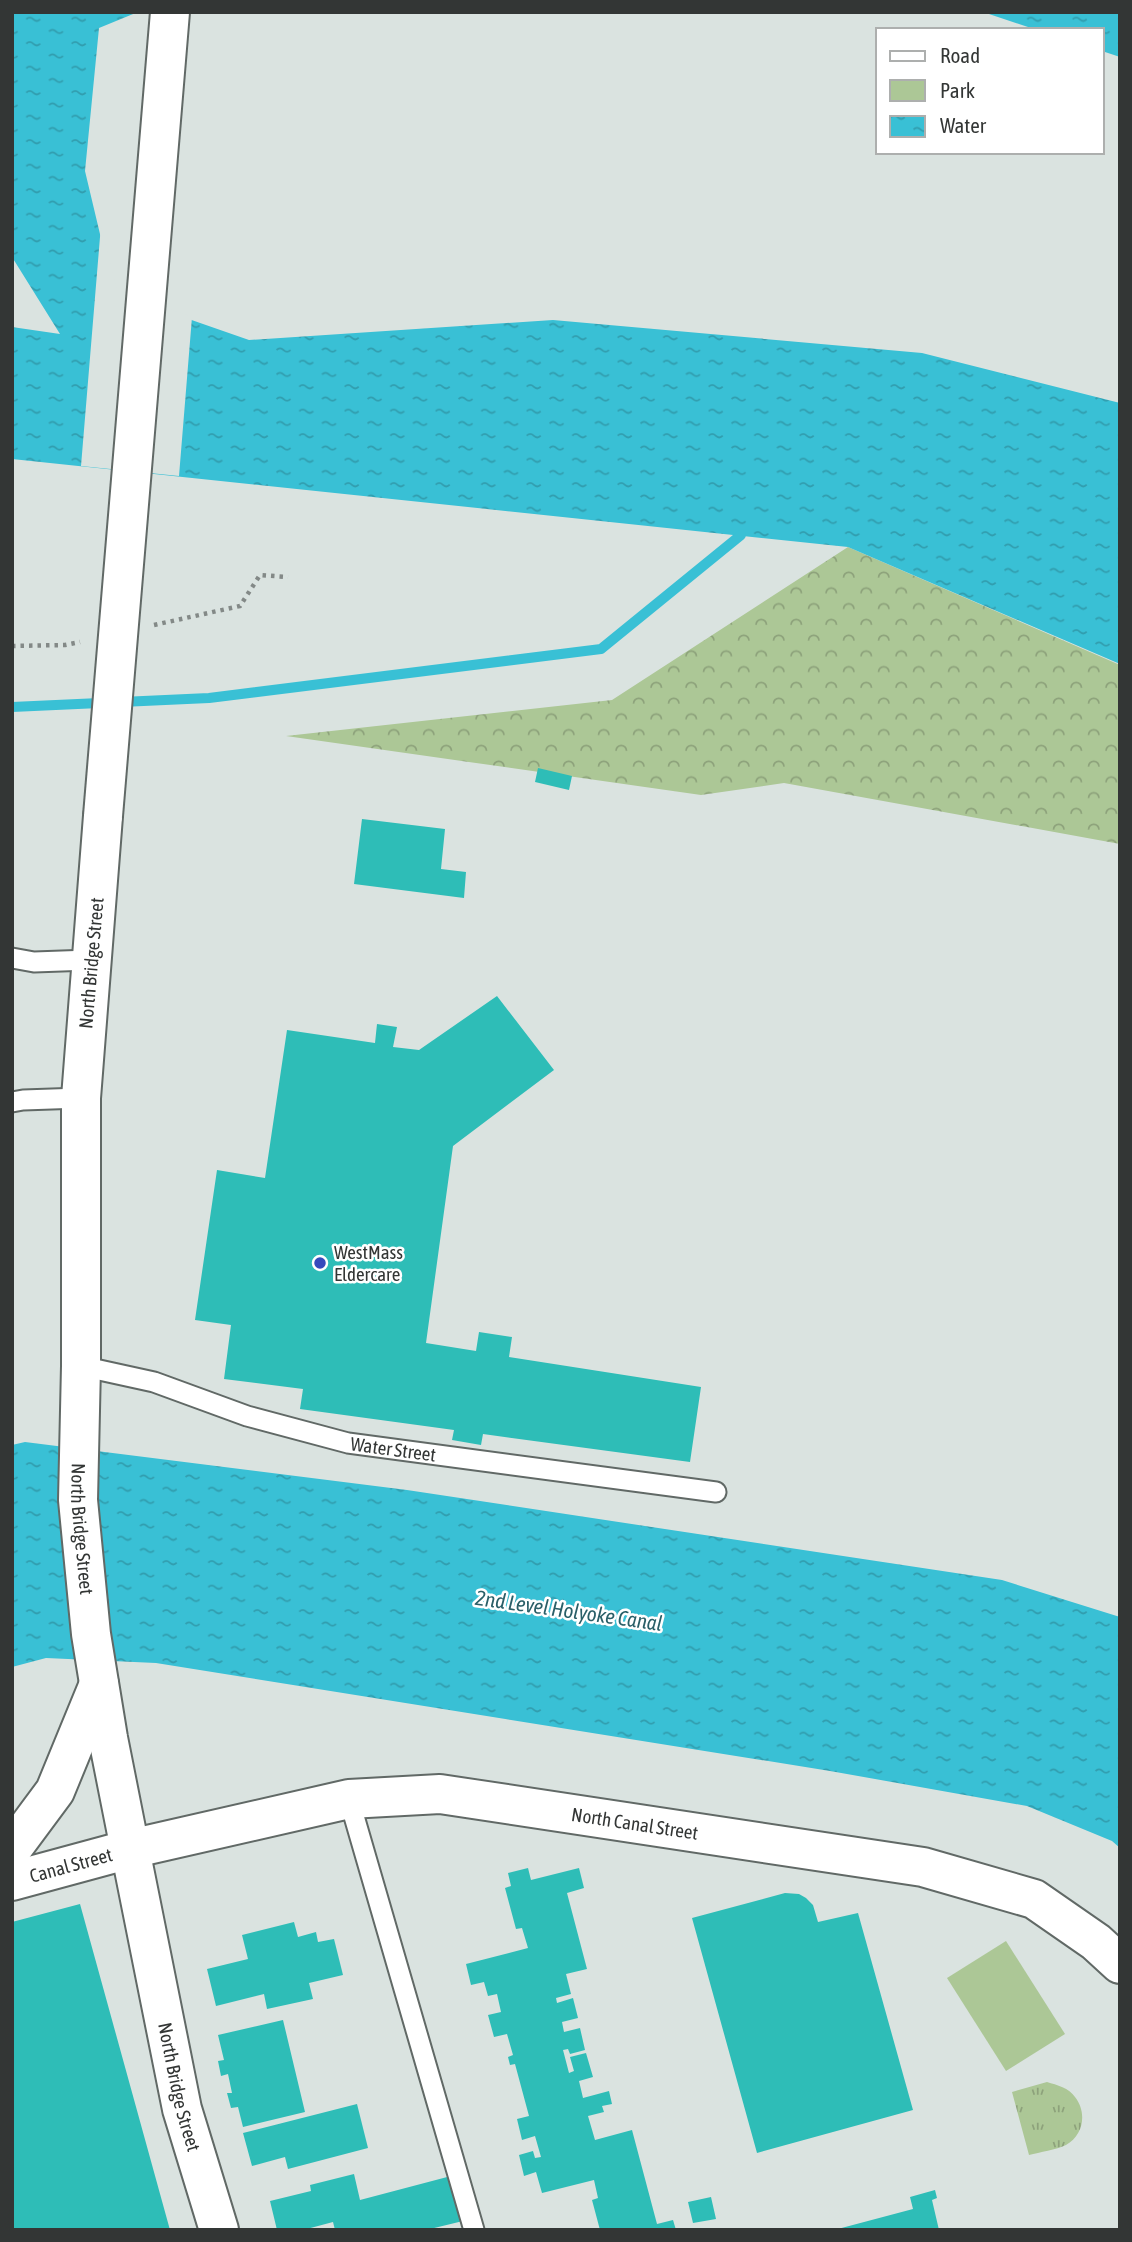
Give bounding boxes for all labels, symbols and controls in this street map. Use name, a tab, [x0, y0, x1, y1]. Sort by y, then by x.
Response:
legend	[876, 28, 1104, 154]
text: Road	[940, 43, 980, 67]
text: Park	[940, 78, 975, 102]
text: Water	[940, 113, 987, 137]
street label: North Bridge Street	[74, 897, 108, 1029]
place label: WestMass Eldercare	[334, 1241, 403, 1285]
marker: WestMass Eldercare	[312, 1255, 328, 1271]
street label: Water Street	[349, 1432, 437, 1466]
street label: North Bridge Street	[67, 1463, 98, 1596]
water label: 2nd Level Holyoke Canal	[474, 1585, 664, 1635]
street label: North Canal Street	[570, 1803, 700, 1844]
street label: Canal Street	[27, 1843, 115, 1887]
street label: North Bridge Street	[154, 2021, 205, 2154]

